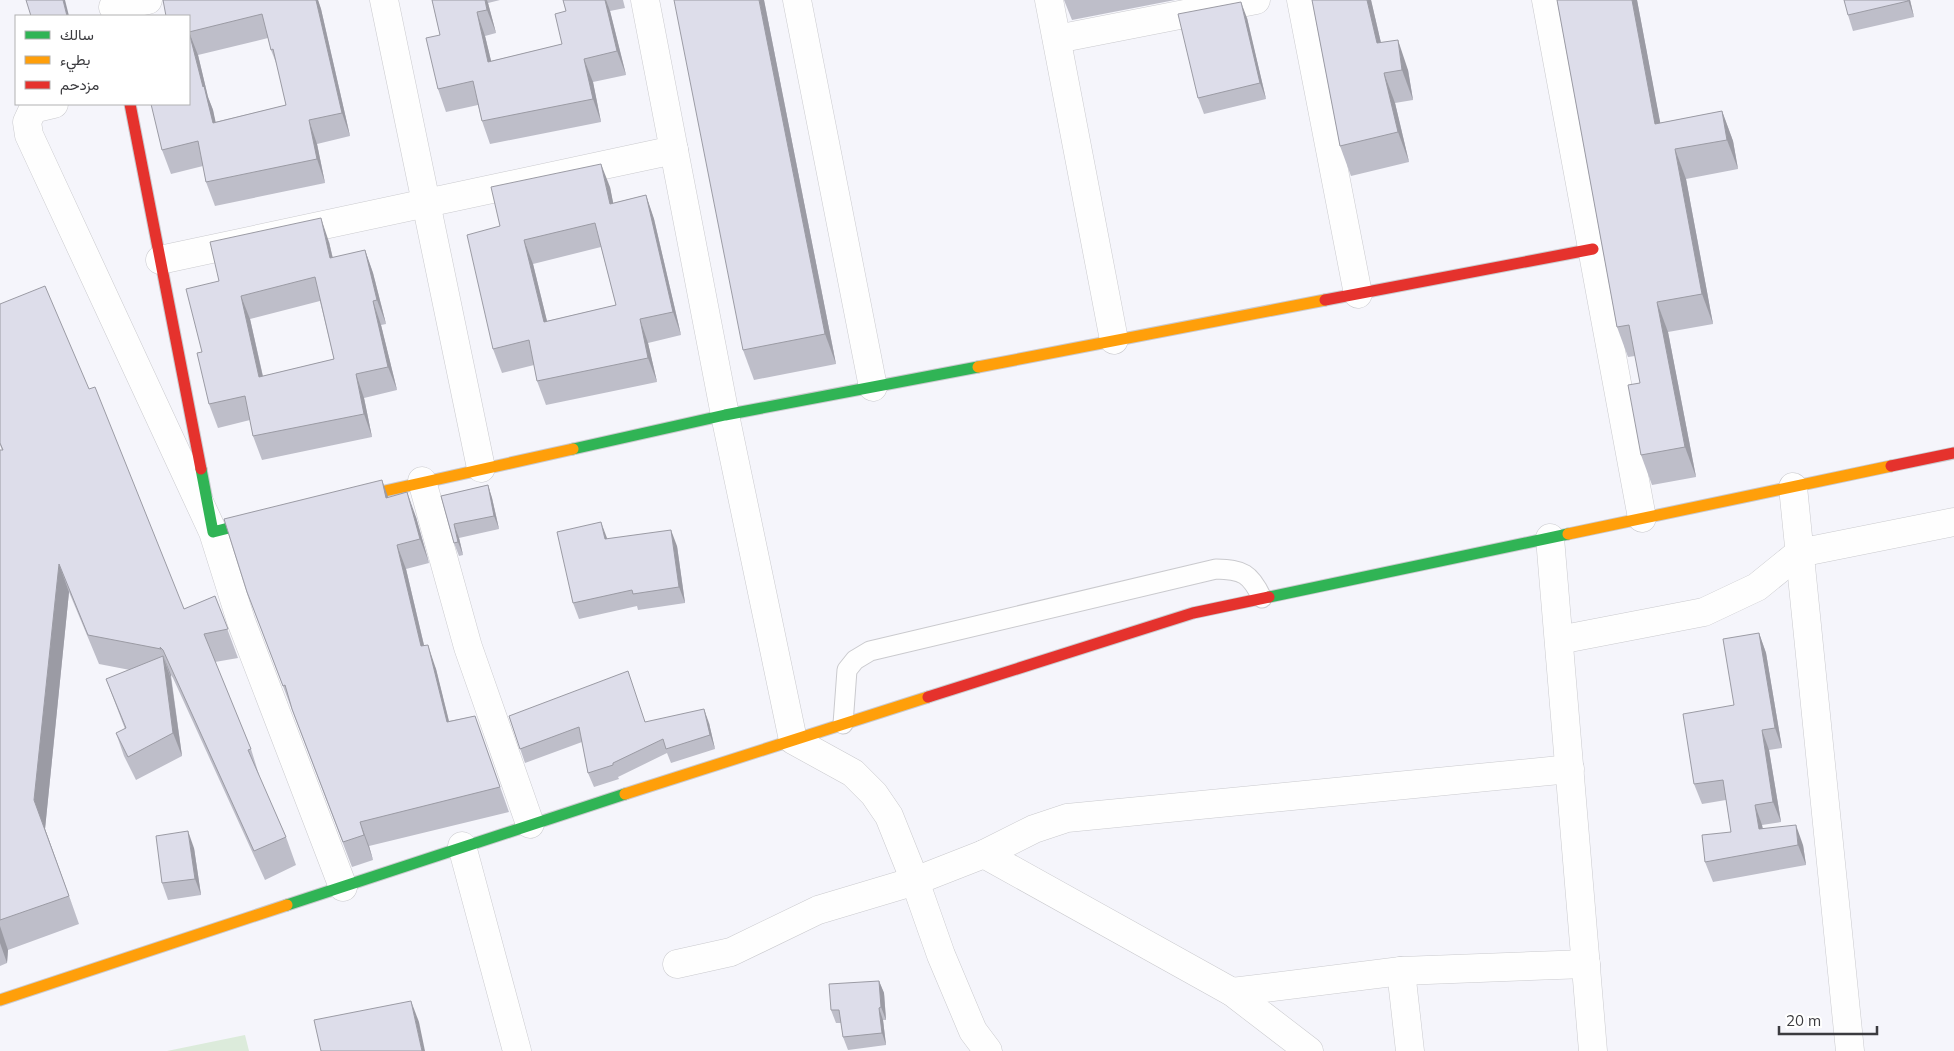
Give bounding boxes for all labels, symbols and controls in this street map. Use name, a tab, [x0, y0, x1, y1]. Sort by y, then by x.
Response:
legend	[15, 15, 190, 105]
text: سالك	[60, 25, 94, 44]
text: بطيء	[60, 50, 90, 73]
text: مزدحم	[60, 75, 99, 95]
scale bar	[1779, 1004, 1876, 1036]
text: 20 m	[1786, 1011, 1821, 1030]

